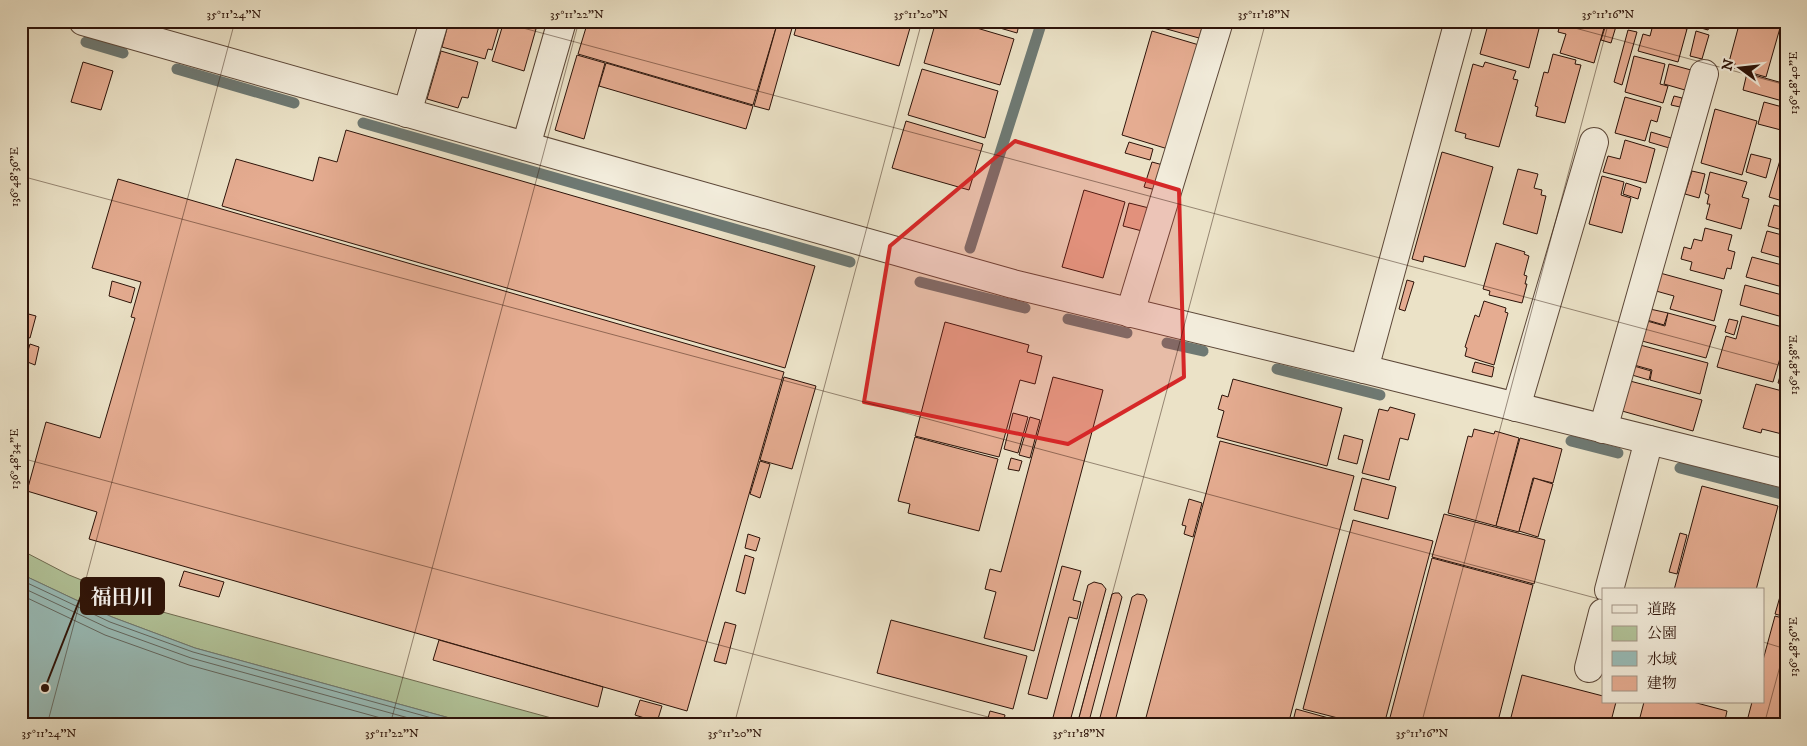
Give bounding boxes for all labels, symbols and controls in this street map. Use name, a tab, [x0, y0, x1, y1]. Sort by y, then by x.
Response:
text: 35°11'24"N	[207, 7, 262, 22]
text: 35°11'22"N	[550, 7, 604, 22]
text: 35°11'20"N	[894, 7, 948, 22]
text: 35°11'18"N	[1238, 7, 1290, 22]
text: 35°11'16"N	[1582, 7, 1634, 22]
north arrow	[1714, 42, 1764, 92]
text: 136°48'40"E	[1786, 51, 1801, 114]
text: N	[1718, 57, 1739, 73]
text: 136°48'36"E	[7, 146, 22, 207]
text: 136°48'38"E	[1786, 335, 1801, 395]
text: 136°48'34"E	[7, 428, 22, 489]
callout: 福田川	[81, 578, 164, 614]
text: 福田川	[91, 585, 154, 611]
legend	[1602, 588, 1764, 704]
text: 道路	[1647, 600, 1677, 619]
text: 136°48'36"E	[1786, 616, 1801, 677]
text: 公園	[1647, 624, 1677, 643]
text: 水域	[1647, 650, 1677, 669]
text: 建物	[1647, 674, 1677, 693]
text: 35°11'24"N	[22, 726, 77, 741]
text: 35°11'22"N	[365, 726, 419, 741]
text: 35°11'20"N	[708, 726, 762, 741]
text: 35°11'18"N	[1053, 726, 1105, 741]
text: 35°11'16"N	[1396, 726, 1448, 741]

